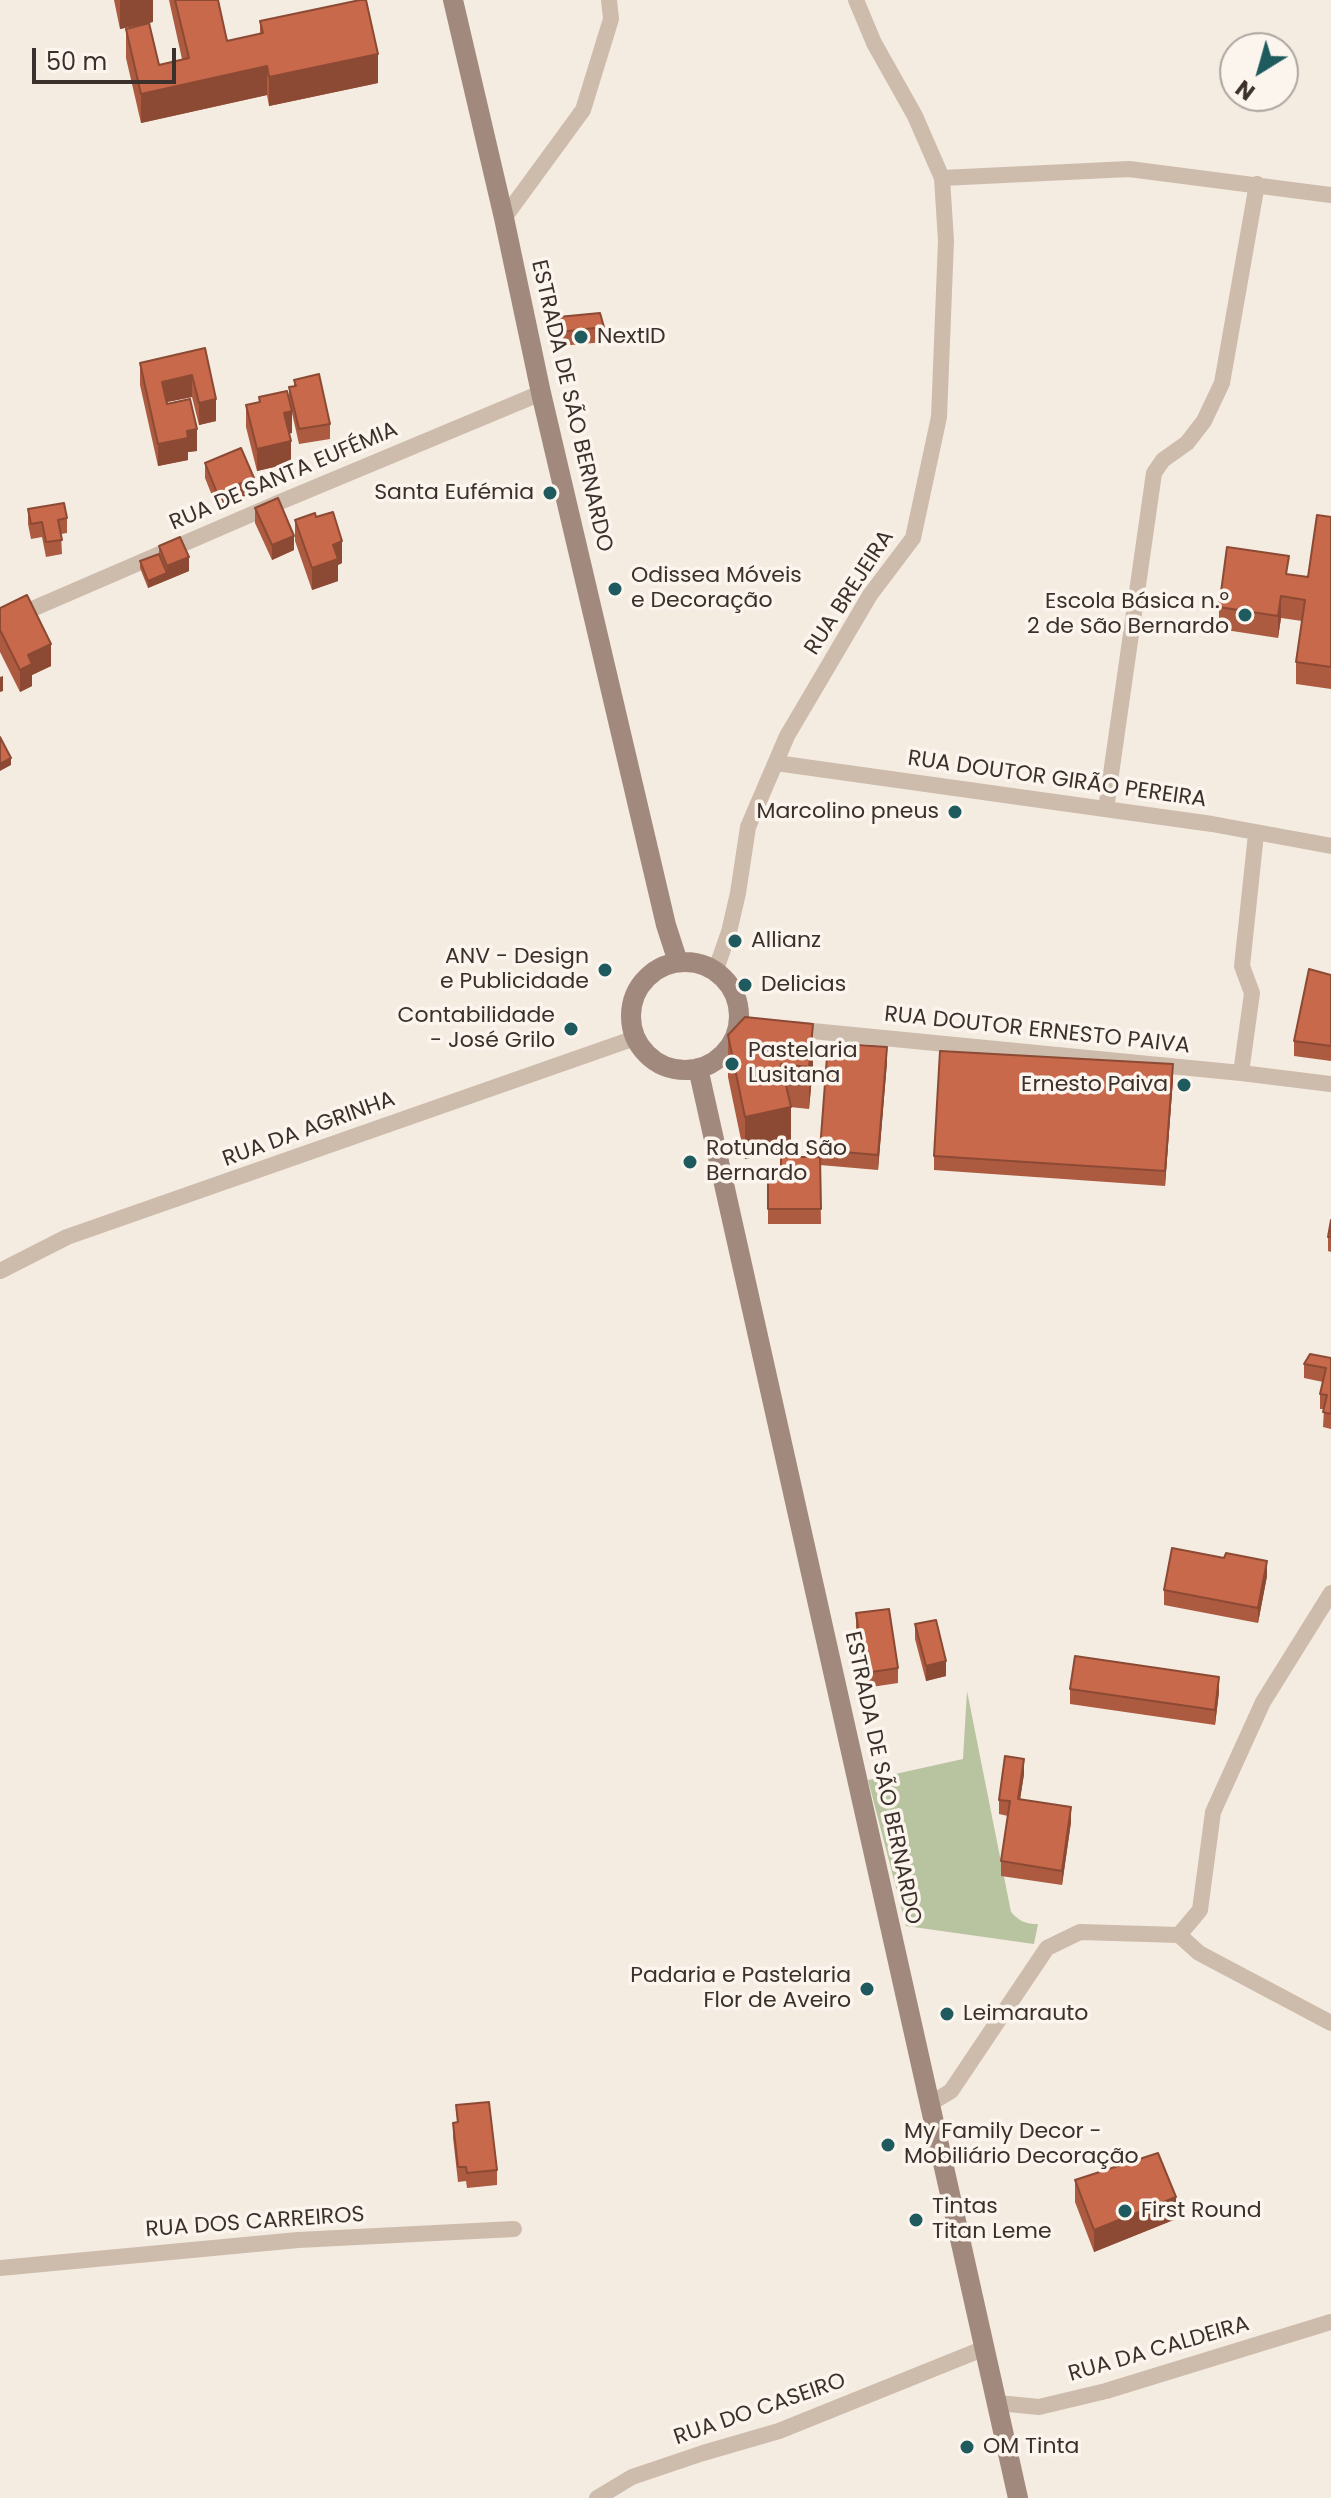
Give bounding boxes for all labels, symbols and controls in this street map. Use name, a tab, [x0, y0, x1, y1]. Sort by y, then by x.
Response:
scale bar	[36, 32, 180, 82]
north arrow	[1219, 32, 1299, 112]
text: 50 m	[46, 45, 107, 78]
text: N	[1230, 73, 1261, 107]
street label: ESTRADA DE SÃO BERNARDO	[525, 257, 617, 555]
place label: NextID	[597, 324, 666, 350]
marker: NextID	[572, 328, 590, 346]
street label: RUA DE SANTA EUFÉMIA	[166, 417, 402, 537]
place label: Santa Eufémia	[374, 480, 534, 506]
marker: Santa Eufémia	[541, 484, 559, 502]
street label: RUA BREJEIRA	[800, 526, 900, 660]
place label: Odissea Móveis e Decoração	[631, 563, 802, 614]
marker: Odissea Móveis e Decoração	[606, 580, 624, 598]
place label: Escola Básica n.º 2 de São Bernardo	[1027, 589, 1229, 640]
marker: Escola Básica n.º 2 de São Bernardo	[1236, 606, 1254, 624]
street label: RUA DOUTOR GIRÃO PEREIRA	[906, 746, 1208, 814]
place label: Marcolino pneus	[757, 799, 939, 825]
marker: Marcolino pneus	[946, 803, 964, 821]
place label: Allianz	[751, 928, 821, 954]
marker: Allianz	[726, 932, 744, 950]
place label: ANV - Design e Publicidade	[440, 944, 589, 996]
marker: ANV - Design e Publicidade	[596, 961, 614, 979]
place label: Delicias	[761, 972, 846, 998]
marker: Delicias	[736, 976, 754, 994]
street label: RUA DOUTOR ERNESTO PAIVA	[883, 1002, 1191, 1060]
place label: Contabilidade - José Grilo	[398, 1003, 555, 1054]
marker: Contabilidade - José Grilo	[562, 1020, 580, 1038]
place label: Pastelaria Lusitana	[748, 1038, 858, 1090]
marker: Pastelaria Lusitana	[723, 1055, 741, 1073]
place label: Ernesto Paiva	[1021, 1072, 1168, 1098]
marker: Ernesto Paiva	[1175, 1076, 1193, 1094]
street label: RUA DA AGRINHA	[219, 1087, 399, 1173]
place label: Rotunda São Bernardo	[706, 1136, 847, 1188]
marker: Rotunda São Bernardo	[681, 1153, 699, 1171]
street label: ESTRADA DE SÃO BERNARDO	[838, 1629, 926, 1927]
place label: Padaria e Pastelaria Flor de Aveiro	[630, 1963, 851, 2014]
marker: Padaria e Pastelaria Flor de Aveiro	[858, 1980, 876, 1998]
place label: Leimarauto	[963, 2001, 1088, 2027]
marker: Leimarauto	[938, 2005, 956, 2023]
place label: My Family Decor - Mobiliário Decoração	[904, 2119, 1139, 2170]
marker: My Family Decor - Mobiliário Decoração	[879, 2136, 897, 2154]
place label: Tintas Titan Leme	[932, 2194, 1052, 2246]
place label: First Round	[1141, 2198, 1262, 2224]
street label: RUA DOS CARREIROS	[145, 2202, 365, 2244]
marker: First Round	[1116, 2202, 1134, 2220]
marker: Tintas Titan Leme	[907, 2211, 925, 2229]
street label: RUA DA CALDEIRA	[1066, 2312, 1252, 2388]
street label: RUA DO CASEIRO	[671, 2368, 849, 2452]
place label: OM Tinta	[983, 2434, 1079, 2460]
marker: OM Tinta	[958, 2438, 976, 2456]

